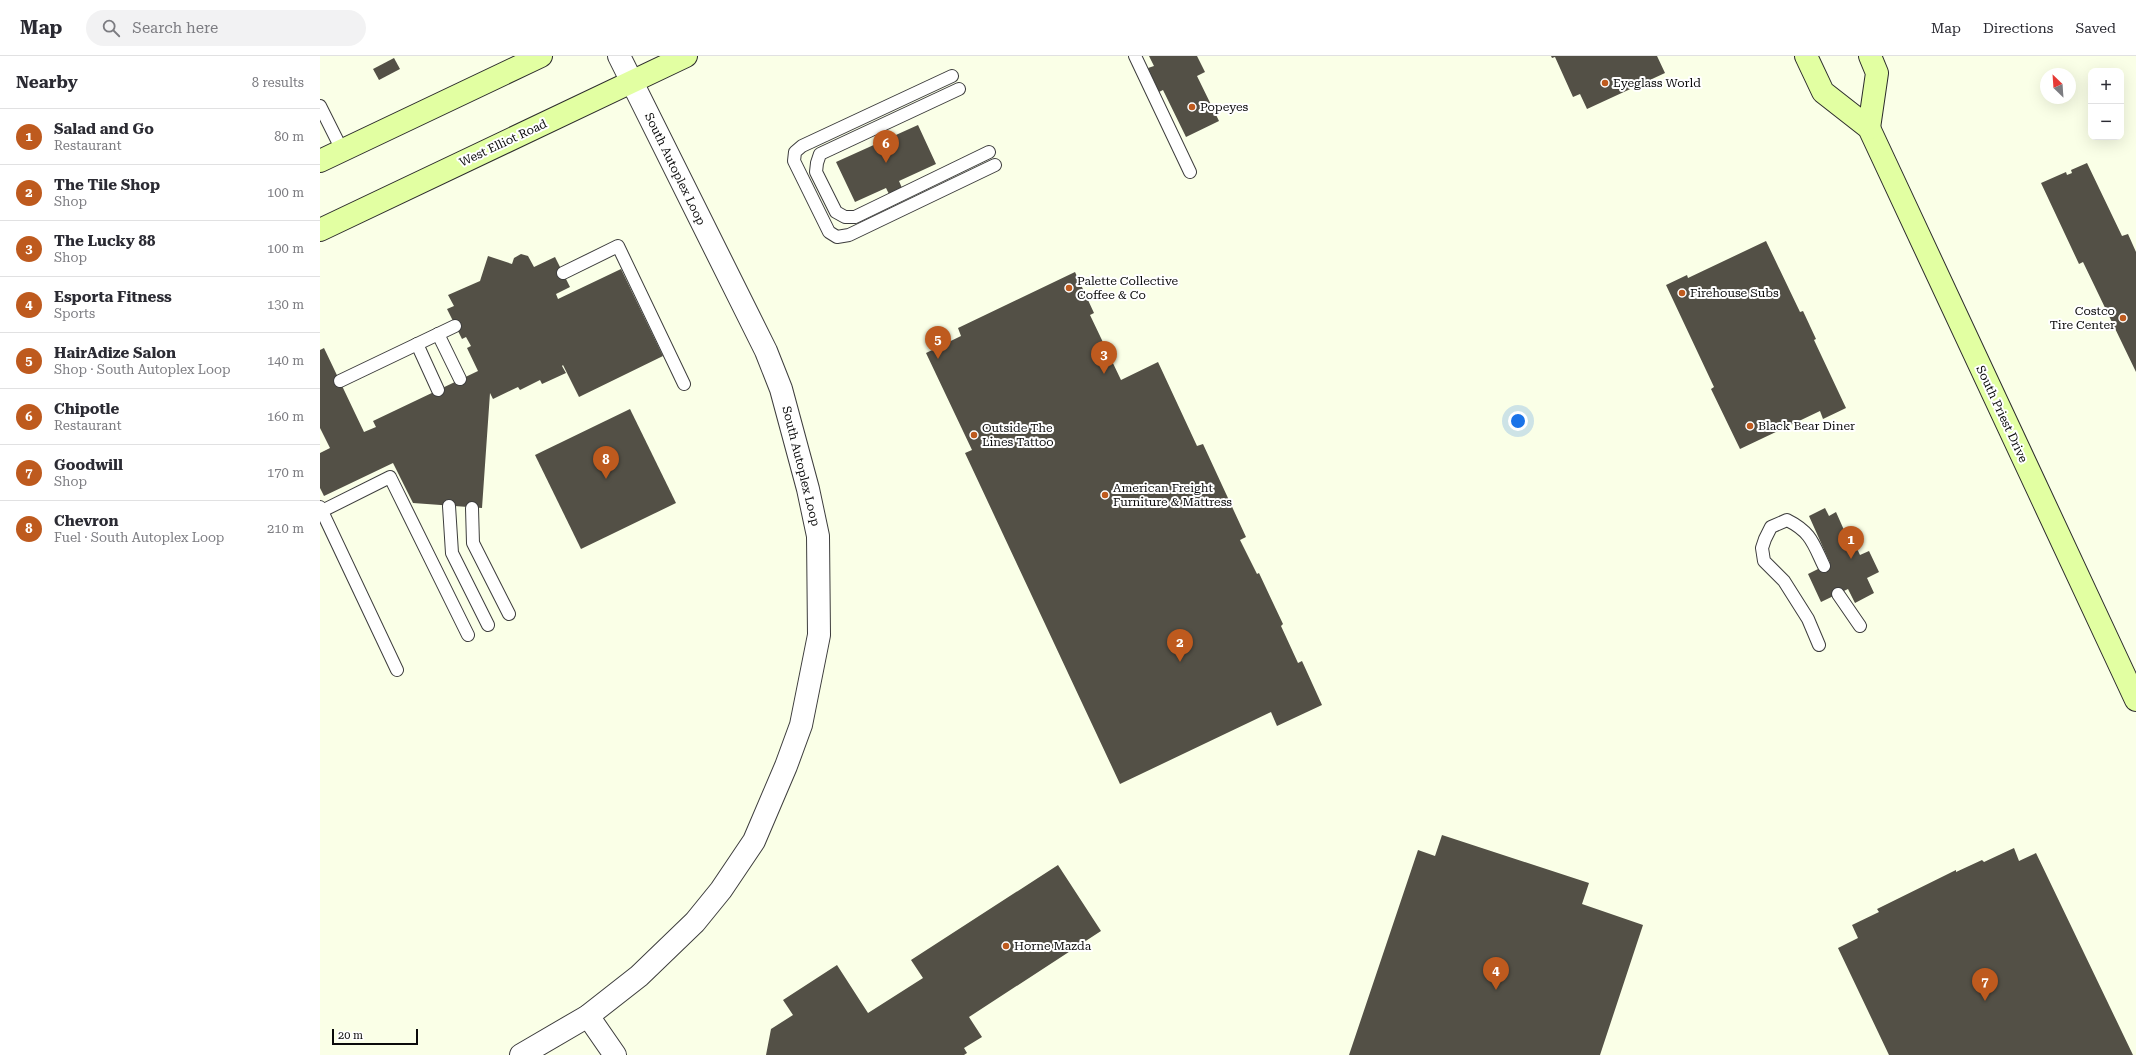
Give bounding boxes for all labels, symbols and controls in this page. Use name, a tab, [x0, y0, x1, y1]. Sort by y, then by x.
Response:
search box	[86, 10, 366, 46]
text: Map	[20, 16, 62, 39]
icon: search	[100, 17, 122, 39]
text: Search here	[132, 19, 218, 37]
text: Map	[1931, 20, 1961, 36]
text: Directions	[1983, 20, 2053, 36]
text: Saved	[2075, 20, 2116, 36]
north arrow	[2040, 68, 2076, 104]
map controls	[2088, 68, 2124, 140]
button: +	[2088, 68, 2124, 104]
text: Nearby	[16, 72, 78, 92]
text: 8 results	[252, 75, 304, 90]
place label: Eyeglass World	[1613, 76, 1701, 90]
marker: Eyeglass World	[1600, 78, 1610, 88]
place label: Popeyes	[1200, 100, 1249, 114]
marker: Popeyes	[1187, 102, 1197, 112]
button: −	[2088, 104, 2124, 140]
street label: South Autoplex Loop	[642, 111, 708, 228]
street label: West Elliot Road	[457, 116, 549, 169]
text: Salad and Go	[54, 120, 154, 138]
text: 1	[25, 129, 33, 144]
text: 80 m	[274, 129, 304, 144]
pin: 6	[873, 130, 899, 163]
text: Restaurant	[54, 138, 122, 153]
text: The Tile Shop	[54, 176, 160, 194]
text: 2	[25, 185, 33, 200]
text: 100 m	[267, 185, 304, 200]
text: Shop	[54, 194, 87, 209]
text: The Lucky 88	[54, 232, 155, 250]
text: 3	[25, 241, 33, 256]
text: 100 m	[267, 241, 304, 256]
text: Shop	[54, 250, 87, 265]
place label: Palette Collective Coffee & Co	[1077, 274, 1179, 302]
marker: Palette Collective Coffee & Co	[1064, 283, 1074, 293]
place label: Firehouse Subs	[1690, 286, 1779, 300]
text: Esporta Fitness	[54, 288, 172, 306]
marker: Firehouse Subs	[1677, 288, 1687, 298]
text: 4	[25, 297, 33, 312]
text: 130 m	[267, 297, 304, 312]
place label: Costco Tire Center	[2050, 304, 2115, 332]
text: Sports	[54, 306, 95, 321]
marker: Costco Tire Center	[2118, 313, 2128, 323]
pin: 5	[925, 326, 951, 359]
pin: 3	[1091, 341, 1117, 374]
text: HairAdize Salon	[54, 344, 176, 362]
text: 5	[25, 353, 33, 368]
text: 140 m	[267, 353, 304, 368]
text: Shop · South Autoplex Loop	[54, 362, 230, 377]
street label: South Priest Drive	[1973, 363, 2031, 465]
text: Chipotle	[54, 400, 119, 418]
street label: South Autoplex Loop	[779, 404, 823, 528]
text: 6	[25, 409, 33, 424]
text: 160 m	[267, 409, 304, 424]
your location	[1508, 411, 1528, 431]
text: Restaurant	[54, 418, 122, 433]
place label: Black Bear Diner	[1758, 419, 1855, 433]
place label: Outside The Lines Tattoo	[982, 421, 1054, 449]
marker: Black Bear Diner	[1745, 421, 1755, 431]
marker: Outside The Lines Tattoo	[969, 430, 979, 440]
pin: 8	[593, 446, 619, 479]
text: Goodwill	[54, 456, 123, 474]
text: 7	[25, 465, 33, 480]
text: 170 m	[267, 465, 304, 480]
text: Shop	[54, 474, 87, 489]
place label: American Freight Furniture & Mattress	[1113, 481, 1232, 509]
marker: American Freight Furniture & Mattress	[1100, 490, 1110, 500]
text: Chevron	[54, 512, 119, 530]
text: 8	[25, 521, 33, 536]
text: 210 m	[267, 521, 304, 536]
pin: 1	[1838, 526, 1864, 559]
text: Fuel · South Autoplex Loop	[54, 530, 224, 545]
pin: 2	[1167, 629, 1193, 662]
place label: Horne Mazda	[1014, 939, 1092, 953]
marker: Horne Mazda	[1001, 941, 1011, 951]
pin: 4	[1483, 957, 1509, 990]
pin: 7	[1972, 968, 1998, 1001]
scale bar	[332, 1027, 418, 1046]
text: 20 m	[338, 1029, 363, 1042]

